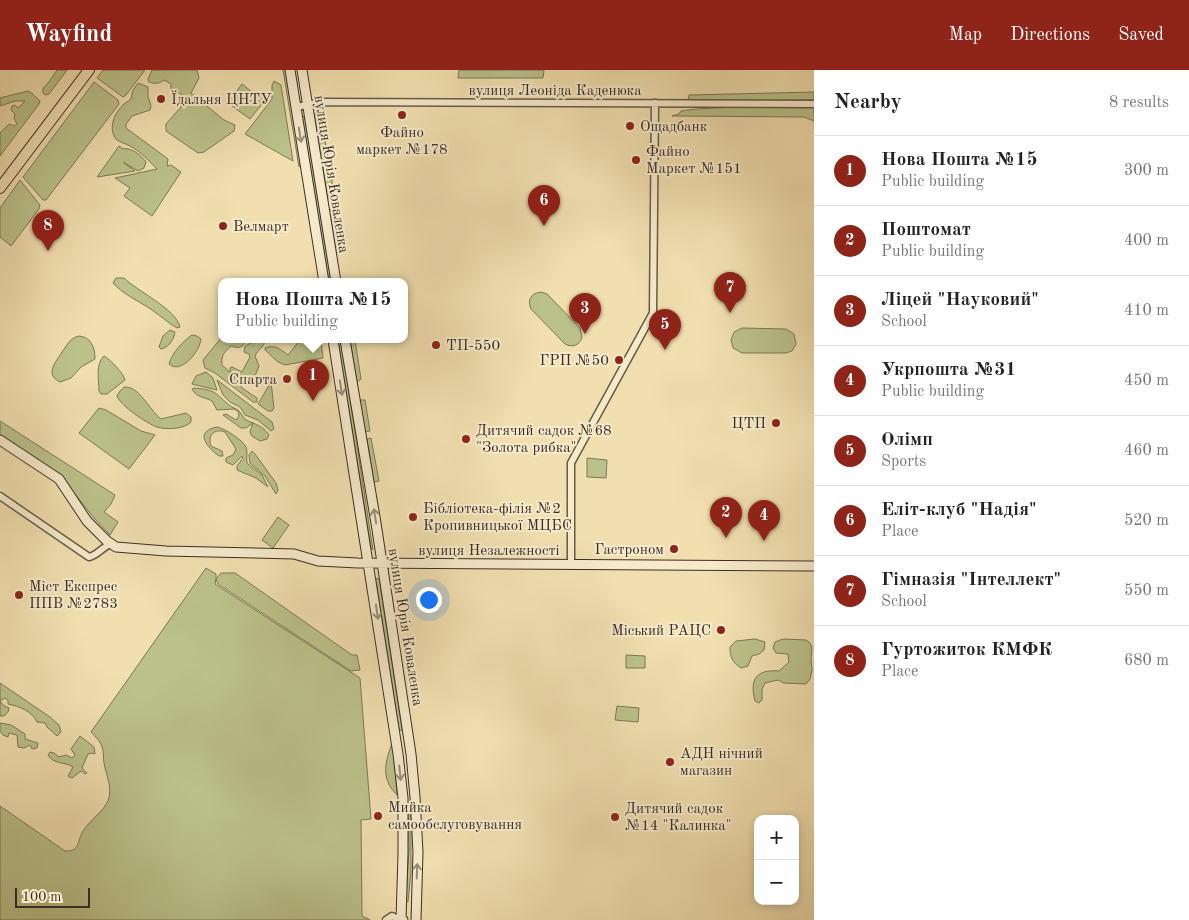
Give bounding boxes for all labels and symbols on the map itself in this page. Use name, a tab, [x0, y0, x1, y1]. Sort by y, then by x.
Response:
street label: вулиця Леоніда Каденюка	[468, 84, 642, 99]
place label: Їдальня ЦНТУ	[171, 90, 272, 108]
marker: Їдальня ЦНТУ	[155, 93, 167, 105]
street label: вулиця Юрія Коваленка	[311, 94, 351, 255]
marker: Файно маркет №178	[396, 109, 408, 121]
marker: Ощадбанк	[624, 120, 636, 132]
place label: Ощадбанк	[640, 120, 708, 135]
place label: Файно маркет №178	[356, 126, 448, 158]
one-way arrow	[296, 127, 306, 143]
place label: Файно Маркет №151	[646, 145, 742, 177]
marker: Файно Маркет №151	[630, 154, 642, 166]
pin: 6	[528, 185, 560, 226]
pin: 8	[32, 210, 64, 251]
marker: Велмарт	[217, 220, 229, 232]
place label: Велмарт	[233, 220, 289, 235]
pin: 7	[714, 272, 746, 313]
pin: 3	[569, 293, 601, 334]
pin: 5	[649, 309, 681, 350]
marker: ТП-550	[430, 339, 442, 351]
place label: ТП-550	[446, 339, 500, 354]
place label: ГРП №50	[540, 354, 609, 369]
marker: ГРП №50	[613, 354, 625, 366]
pin: 1	[297, 360, 329, 401]
place label: Спарта	[229, 373, 278, 388]
marker: Спарта	[281, 373, 293, 385]
one-way arrow	[336, 380, 346, 396]
place label: ЦТП	[731, 417, 766, 432]
marker: ЦТП	[770, 417, 782, 429]
place label: Дитячий садок №68 "Золота рибка"	[476, 424, 612, 456]
marker: Дитячий садок №68 "Золота рибка"	[460, 433, 472, 445]
pin: 2	[710, 497, 742, 538]
pin: 4	[748, 500, 780, 541]
place label: Бібліотека-філія №2 Кропивницької МЦБС	[423, 502, 572, 534]
one-way arrow	[369, 508, 379, 524]
marker: Бібліотека-філія №2 Кропивницької МЦБС	[407, 511, 419, 523]
place label: Гастроном	[595, 543, 664, 558]
marker: Гастроном	[668, 543, 680, 555]
street label: вулиця Незалежності	[418, 544, 560, 559]
street label: вулиця Юрія Коваленка	[385, 547, 425, 708]
place label: Міст Експрес ППВ №2783	[29, 580, 118, 612]
your location	[416, 587, 442, 613]
marker: Міст Експрес ППВ №2783	[13, 589, 25, 601]
one-way arrow	[372, 603, 382, 619]
place label: Міський РАЦС	[611, 624, 711, 639]
marker: Міський РАЦС	[715, 624, 727, 636]
place label: АДН нічний магазин	[680, 747, 763, 779]
marker: АДН нічний магазин	[664, 756, 676, 768]
one-way arrow	[395, 764, 405, 780]
place label: Мийка самообслуговування	[388, 801, 522, 833]
place label: Дитячий садок №14 "Калинка"	[625, 802, 732, 834]
marker: Мийка самообслуговування	[372, 810, 384, 822]
marker: Дитячий садок №14 "Калинка"	[609, 811, 621, 823]
one-way arrow	[412, 864, 422, 880]
scale bar	[15, 885, 90, 908]

